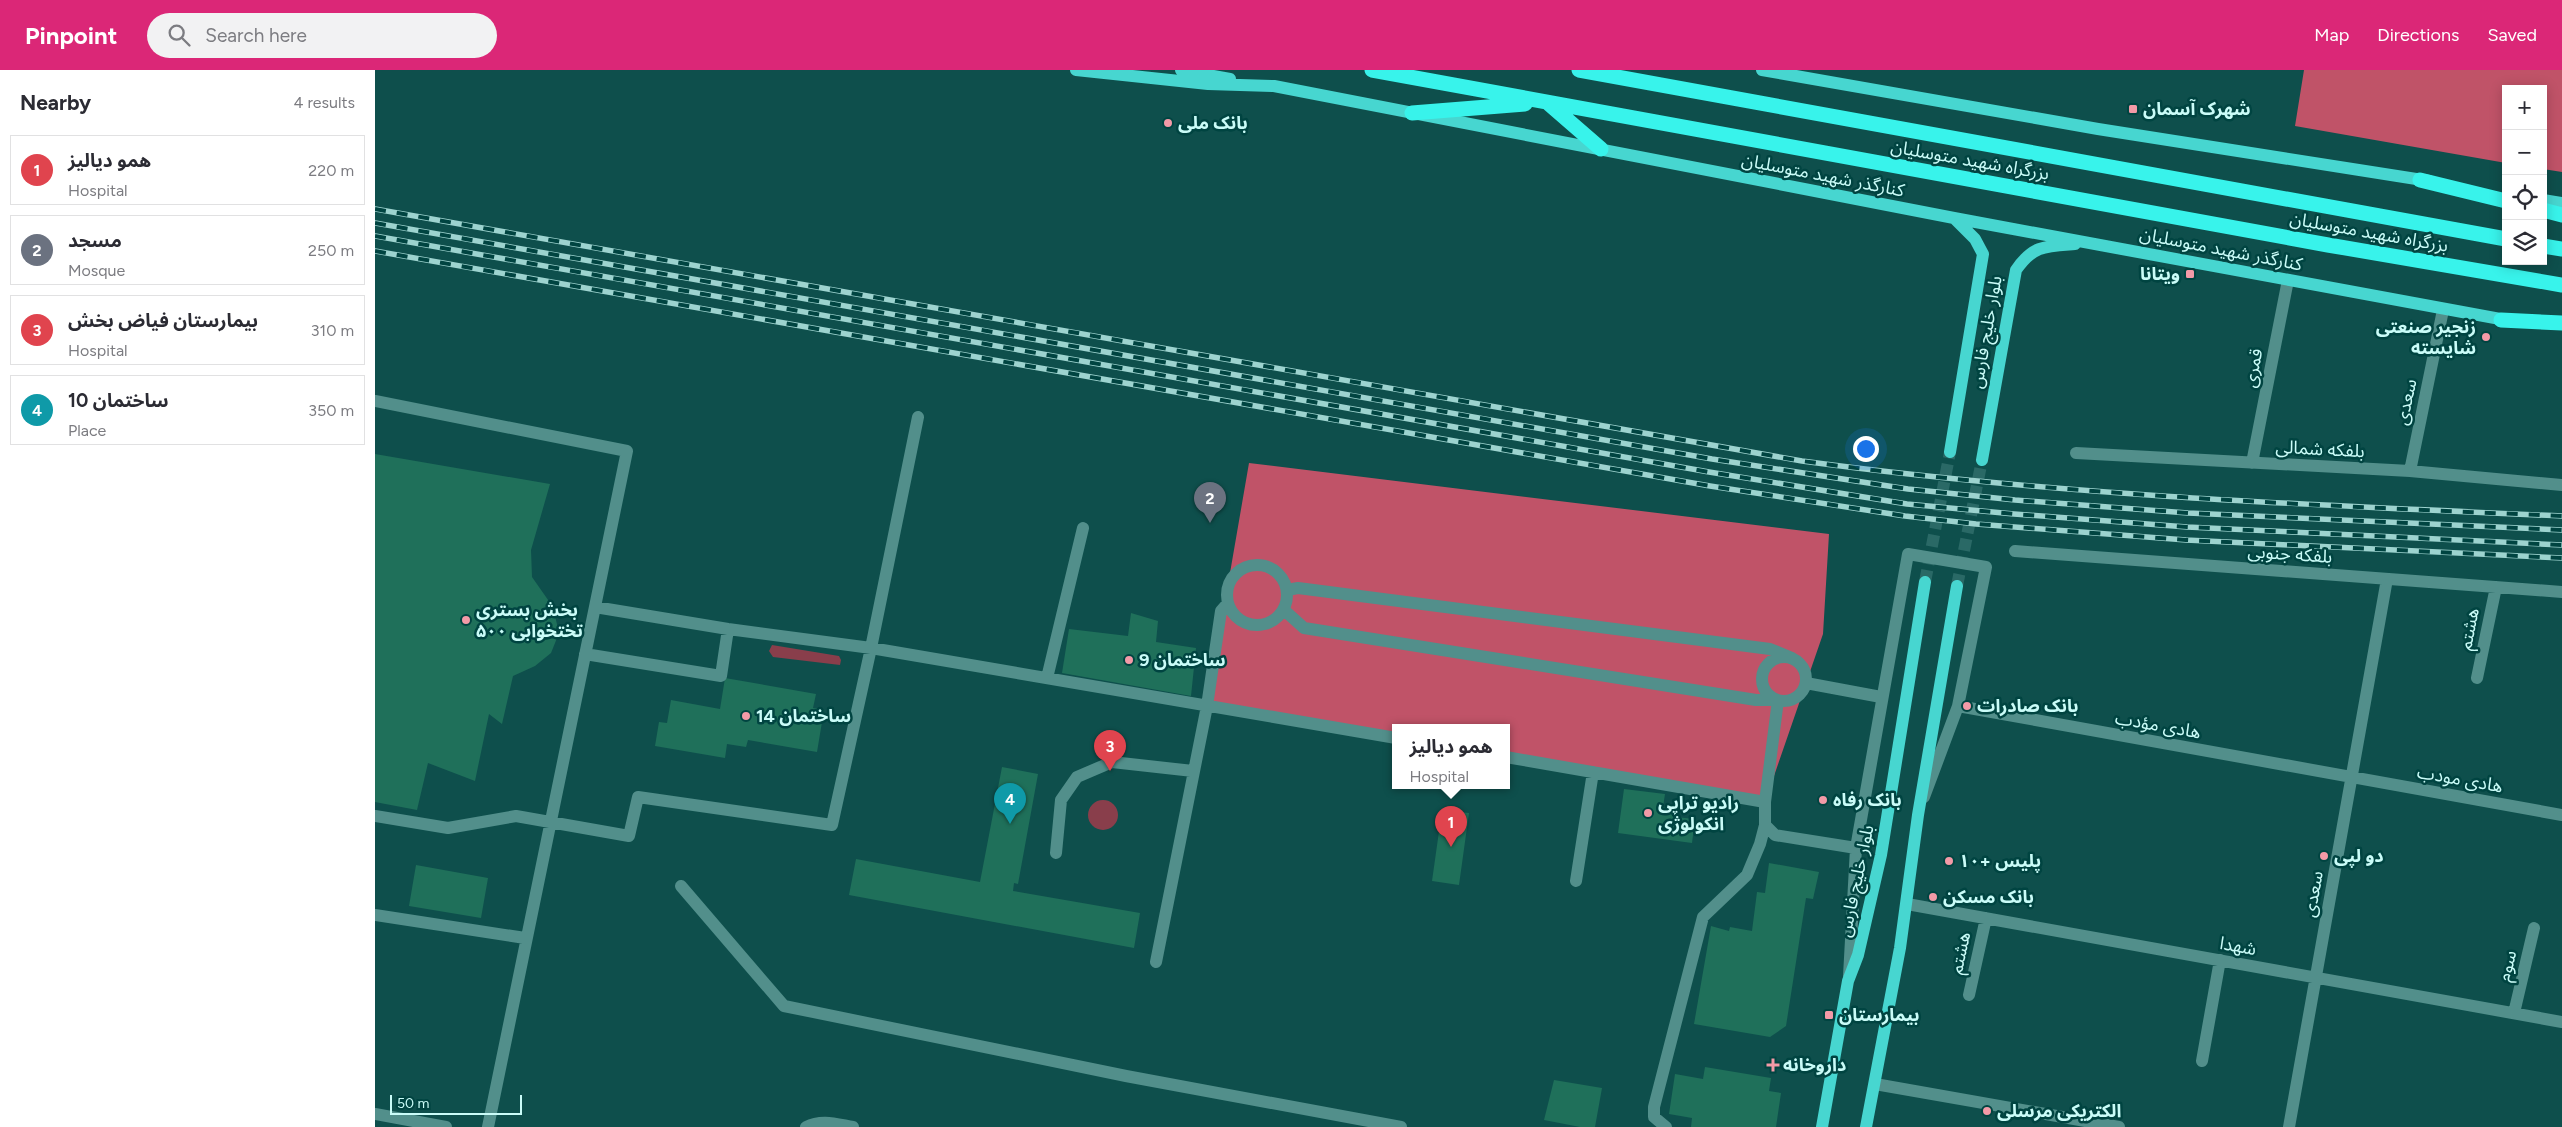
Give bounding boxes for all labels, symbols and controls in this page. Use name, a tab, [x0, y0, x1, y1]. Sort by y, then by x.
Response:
search box	[147, 13, 497, 58]
text: Pinpoint	[25, 21, 117, 50]
icon: search	[165, 21, 193, 49]
text: Search here	[205, 24, 307, 47]
text: Map	[2314, 24, 2349, 46]
text: Directions	[2377, 24, 2459, 46]
text: Saved	[2487, 24, 2537, 46]
map controls	[2502, 85, 2547, 265]
button: +	[2502, 85, 2547, 130]
text: Nearby	[20, 90, 91, 115]
text: 4 results	[294, 93, 355, 112]
place label: شهرک آسمان	[2143, 98, 2251, 120]
marker: شهرک آسمان	[2127, 103, 2139, 115]
place label: بانک ملی	[1178, 112, 1248, 134]
marker: بانک ملی	[1162, 117, 1174, 129]
button: −	[2502, 130, 2547, 175]
street label: بزرگراه شهید متوسلیان	[1889, 135, 2051, 185]
street label: کنارگذر شهید متوسلیان	[1740, 148, 1907, 202]
text: همو دیالیز	[68, 149, 151, 172]
text: 1	[34, 161, 40, 180]
text: 220 m	[308, 161, 354, 180]
button: locate	[2502, 175, 2547, 220]
text: Hospital	[68, 181, 128, 200]
street label: بزرگراه شهید متوسلیان	[2288, 207, 2450, 257]
button: layers	[2502, 220, 2547, 265]
street label: کنارگذر شهید متوسلیان	[2138, 222, 2305, 276]
text: مسجد	[68, 229, 122, 252]
text: 2	[32, 241, 42, 260]
text: 250 m	[308, 241, 354, 260]
text: Mosque	[68, 261, 125, 280]
place label: ویتانا	[2140, 263, 2180, 285]
marker: ویتانا	[2184, 268, 2196, 280]
street label: بلوار خلیج فارس	[1965, 274, 2009, 390]
text: بیمارستان فیاض بخش	[68, 309, 258, 332]
place label: زنجیر صنعتی شایسته	[2376, 316, 2476, 359]
text: 3	[33, 321, 41, 340]
text: 310 m	[311, 321, 354, 340]
marker: زنجیر صنعتی شایسته	[2480, 331, 2492, 343]
text: Hospital	[68, 341, 128, 360]
street label: قمری	[2238, 347, 2268, 389]
street label: سعدی	[2390, 377, 2422, 427]
text: ساختمان 10	[68, 389, 169, 412]
text: 4	[32, 401, 42, 420]
text: 350 m	[308, 401, 354, 420]
text: Place	[68, 421, 106, 440]
your location	[1853, 436, 1879, 462]
street label: بلفکه شمالی	[2275, 436, 2365, 462]
pin: 2	[1194, 482, 1226, 523]
street label: بلفکه جنوبی	[2247, 540, 2333, 568]
place label: بخش بستری ۵۰۰ تختخوابی	[476, 599, 584, 642]
street label: هشتم	[2454, 606, 2486, 652]
marker: بخش بستری ۵۰۰ تختخوابی	[460, 614, 472, 626]
place label: ساختمان 9	[1139, 649, 1226, 671]
marker: ساختمان 9	[1123, 654, 1135, 666]
place label: بانک صادرات	[1977, 695, 2078, 717]
marker: بانک صادرات	[1961, 700, 1973, 712]
place label: ساختمان 14	[756, 705, 851, 727]
street label: هادی مؤدب	[2113, 707, 2203, 743]
marker: ساختمان 14	[740, 710, 752, 722]
popup	[1392, 724, 1510, 789]
pin: 3	[1094, 730, 1126, 771]
text: همو دیالیز	[1409, 735, 1493, 758]
street label: هادی مودب	[2415, 761, 2505, 797]
text: Hospital	[1409, 767, 1469, 786]
pin: 4	[994, 783, 1026, 824]
place label: بانک رفاه	[1833, 789, 1902, 811]
place label: رادیو تراپی انکولوژی	[1658, 792, 1739, 835]
marker: بانک رفاه	[1817, 794, 1829, 806]
pin: 1	[1435, 806, 1467, 847]
marker: رادیو تراپی انکولوژی	[1642, 807, 1654, 819]
street label: بلوار خلیج فارس	[1833, 823, 1881, 939]
place label: دو لپی	[2334, 845, 2384, 868]
place label: پلیس +۱۰	[1959, 850, 2041, 873]
marker: دو لپی	[2318, 850, 2330, 862]
marker: پلیس +۱۰	[1943, 855, 1955, 867]
street label: سعدی	[2298, 869, 2328, 919]
place label: بانک مسکن	[1943, 886, 2034, 908]
marker: بانک مسکن	[1927, 891, 1939, 903]
street label: هشتم	[1945, 930, 1977, 976]
street label: شهدا	[2218, 932, 2258, 960]
street label: سوم	[2493, 948, 2524, 984]
place label: بیمارستان	[1839, 1004, 1919, 1026]
marker: بیمارستان	[1823, 1009, 1835, 1021]
place label: داروخانه	[1783, 1054, 1846, 1076]
marker: داروخانه	[1767, 1059, 1779, 1071]
scale bar	[390, 1092, 523, 1115]
text: 50 m	[397, 1095, 429, 1112]
place label: الکتریکی مرسلی	[1997, 1100, 2121, 1122]
marker: الکتریکی مرسلی	[1981, 1105, 1993, 1117]

